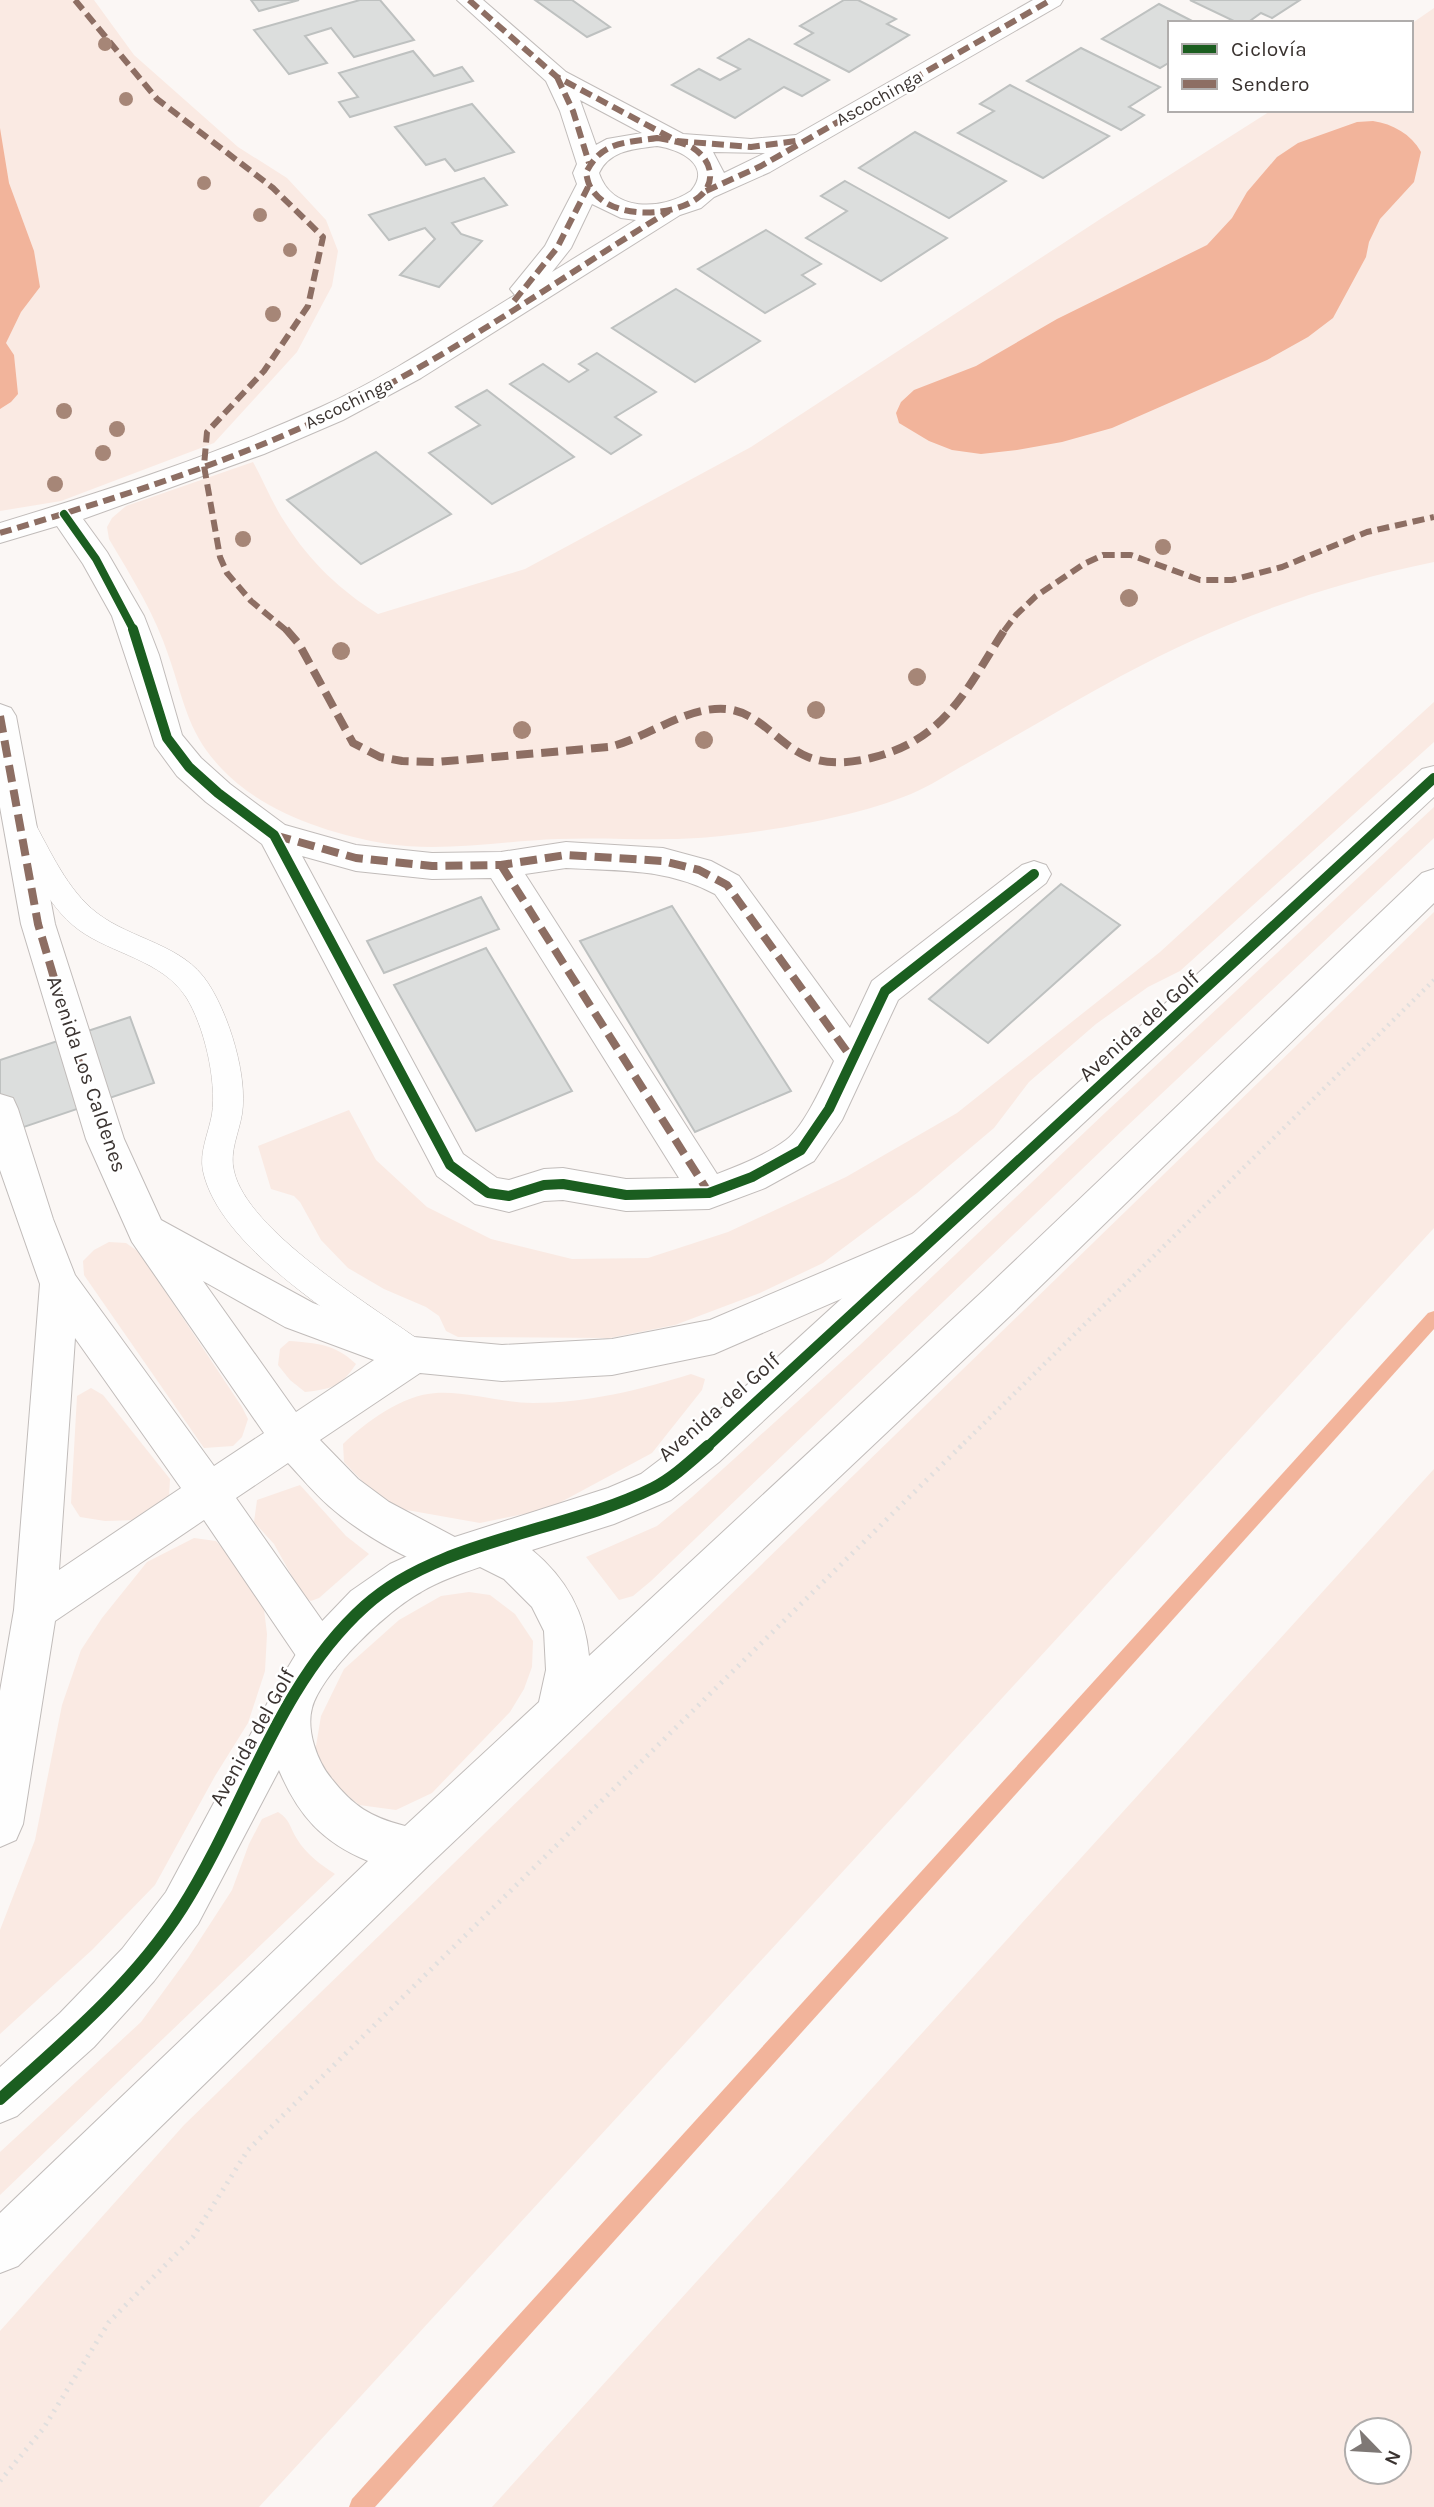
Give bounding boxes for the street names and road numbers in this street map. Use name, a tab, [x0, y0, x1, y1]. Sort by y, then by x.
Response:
street label: Ascochinga	[832, 65, 926, 131]
street label: Ascochinga	[301, 372, 397, 434]
street label: Avenida del Golf	[1074, 965, 1204, 1086]
street label: Avenida Los Caldenes	[42, 973, 132, 1175]
street label: Avenida del Golf	[653, 1347, 785, 1466]
street label: Avenida del Golf	[204, 1664, 300, 1810]

